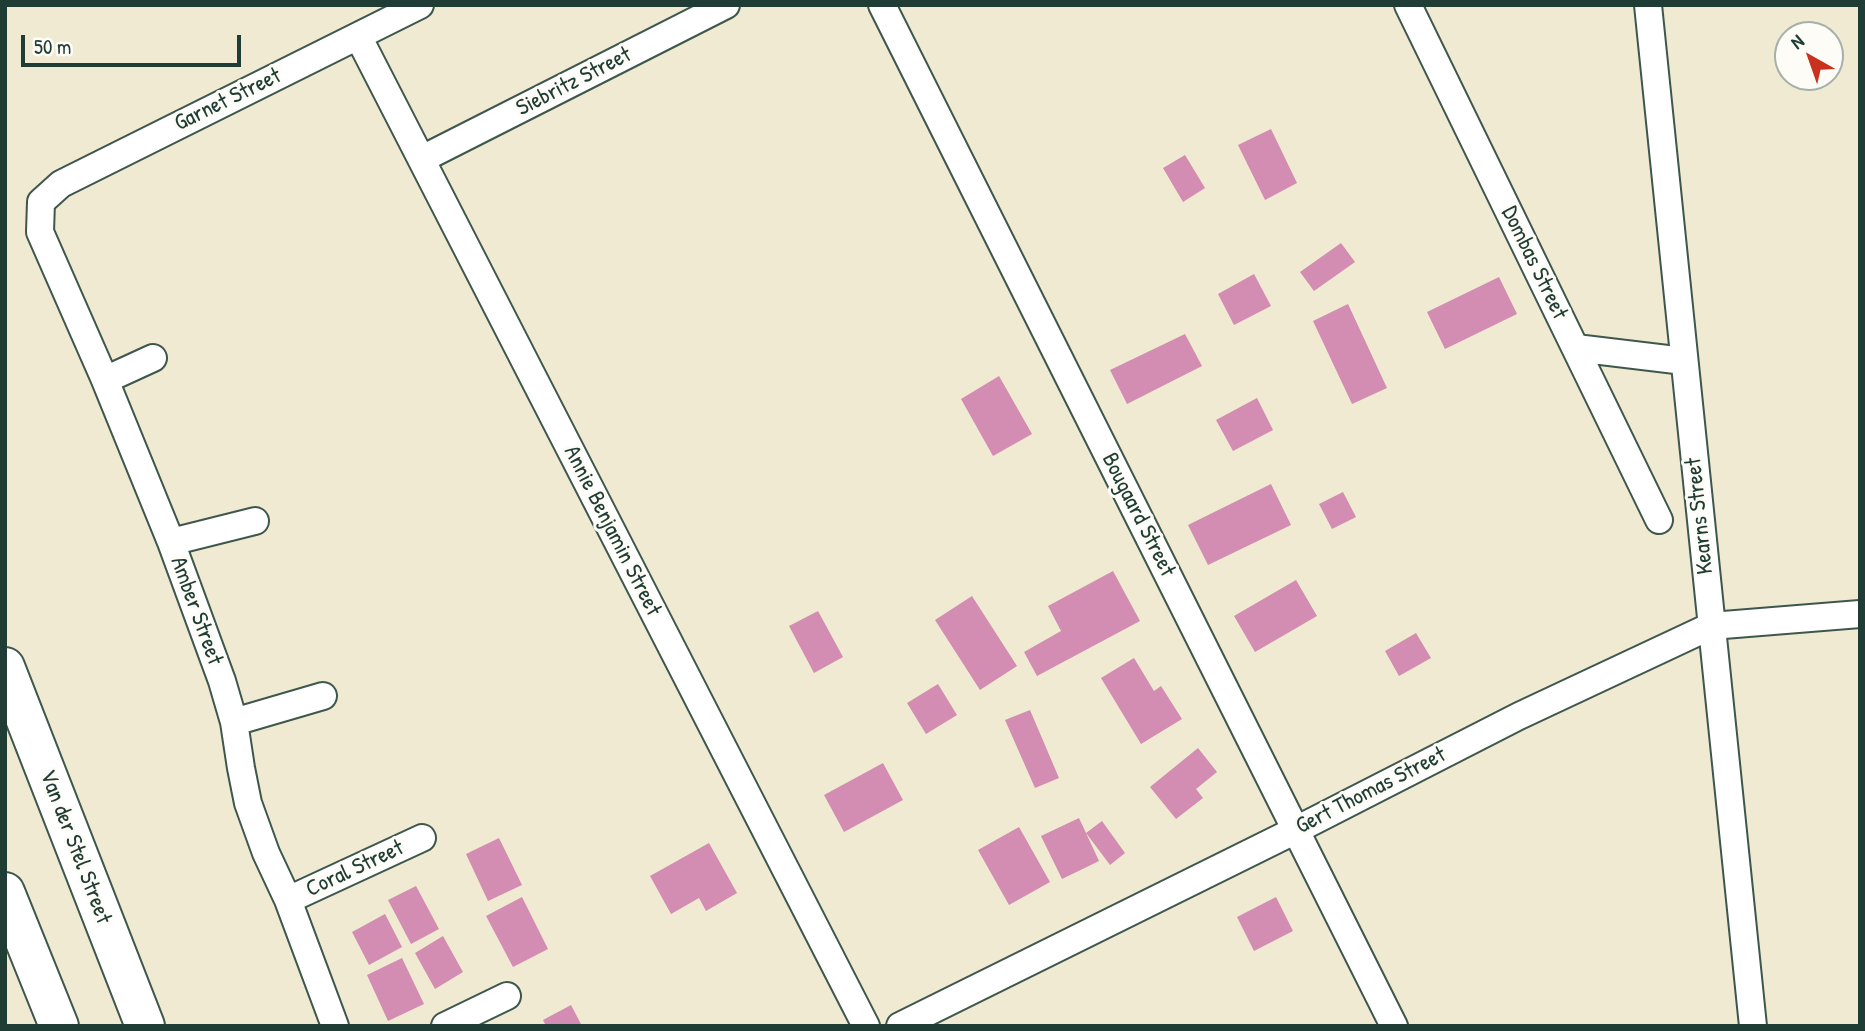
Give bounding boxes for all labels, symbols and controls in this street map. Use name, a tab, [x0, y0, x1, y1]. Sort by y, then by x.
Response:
scale bar	[24, 21, 245, 65]
north arrow	[1774, 21, 1844, 91]
text: N	[1785, 28, 1809, 55]
text: 50 m	[34, 32, 71, 61]
street label: Siebritz Street	[512, 41, 636, 123]
street label: Garnet Street	[170, 62, 286, 138]
street label: Dombas Street	[1495, 202, 1573, 324]
street label: Annie Benjamin Street	[557, 441, 667, 621]
street label: Bougaard Street	[1095, 449, 1181, 581]
street label: Kearns Street	[1680, 456, 1720, 576]
street label: Amber Street	[164, 553, 228, 669]
street label: Gert Thomas Street	[1292, 741, 1450, 841]
street label: Van der Stel Street	[33, 766, 117, 928]
street label: Coral Street	[302, 834, 408, 904]

